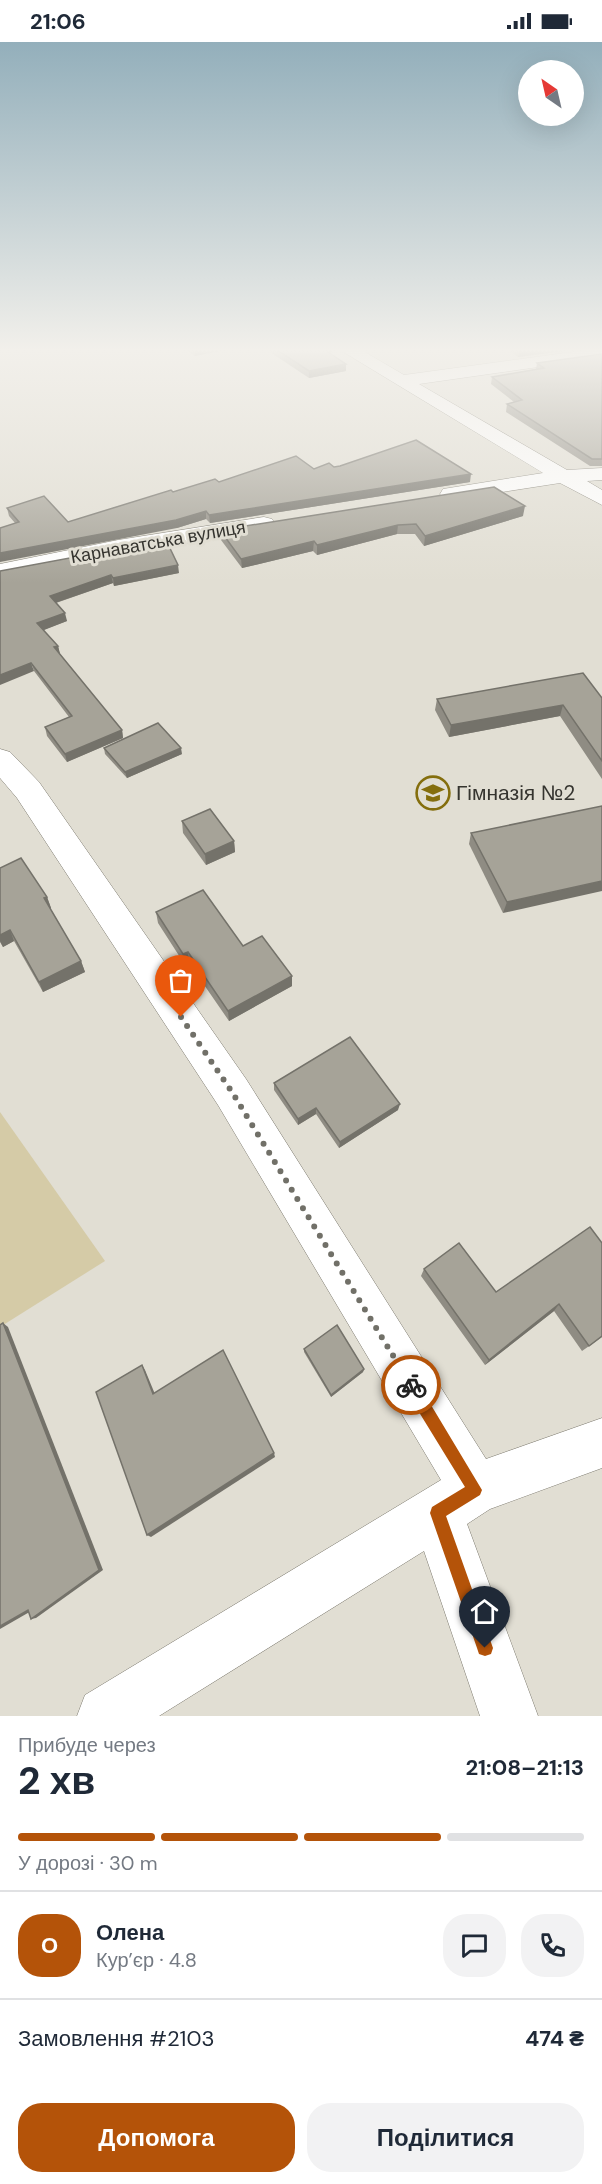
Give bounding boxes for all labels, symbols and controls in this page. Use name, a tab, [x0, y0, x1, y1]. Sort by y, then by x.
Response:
text: 21:06	[30, 7, 86, 36]
north arrow	[518, 60, 584, 126]
map controls	[518, 60, 584, 126]
street label: Карнаватська вулиця	[69, 515, 247, 569]
school or university icon: Гімназія №2	[415, 775, 451, 811]
place label: Гімназія №2	[456, 779, 575, 807]
pin	[155, 955, 206, 1017]
icon: bag	[164, 964, 197, 997]
courier	[381, 1355, 441, 1415]
icon: bike	[395, 1369, 428, 1402]
pin	[459, 1586, 510, 1648]
icon: home	[468, 1595, 501, 1628]
text: Прибуде через	[18, 1732, 156, 1758]
text: 21:08–21:13	[465, 1753, 584, 1782]
text: 2 хв	[18, 1755, 95, 1806]
text: У дорозі · 30 m	[18, 1850, 158, 1876]
button: chat	[443, 1914, 506, 1977]
button: phone	[521, 1914, 584, 1977]
text: Олена	[96, 1918, 164, 1947]
text: О	[41, 1931, 58, 1960]
text: Кур’єр · 4.8	[96, 1947, 197, 1973]
text: Замовлення #2103	[18, 2024, 214, 2053]
text: 474 ₴	[525, 2024, 584, 2053]
button: Допомога	[18, 2103, 295, 2172]
button: Поділитися	[307, 2103, 584, 2172]

